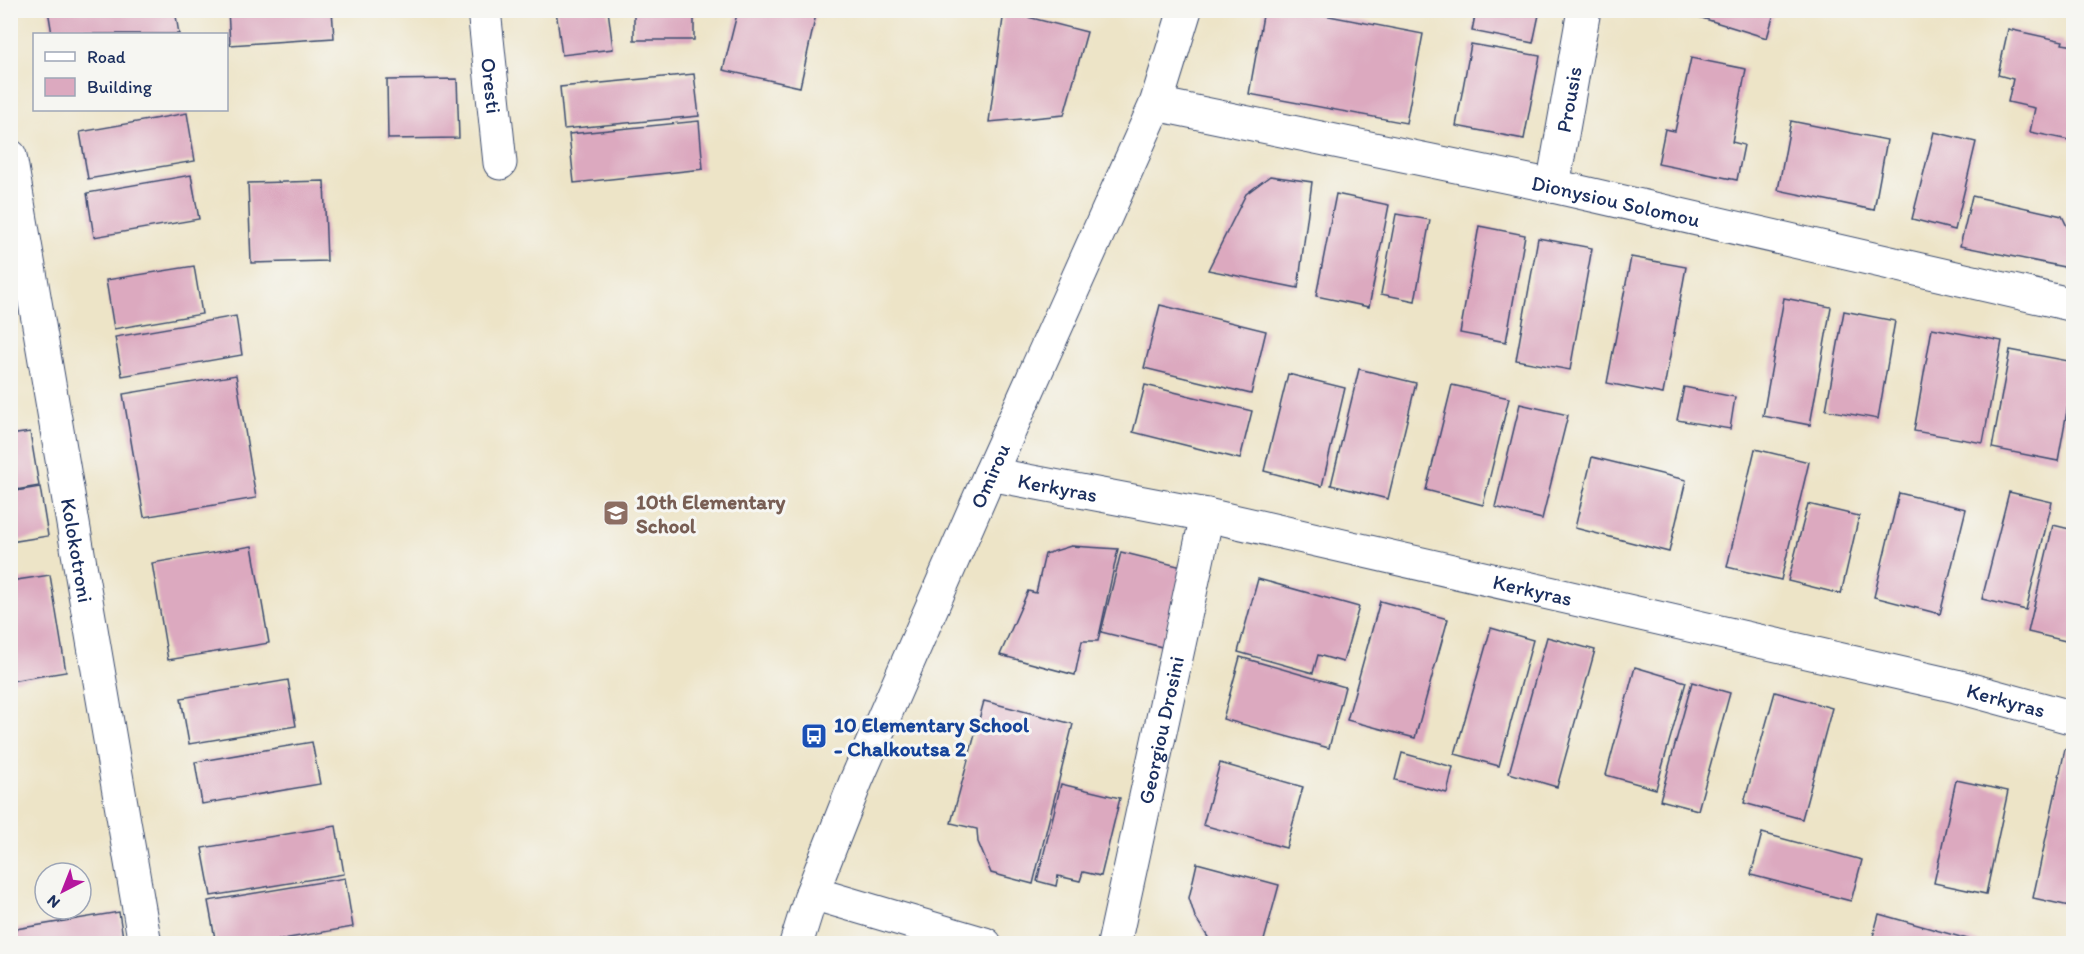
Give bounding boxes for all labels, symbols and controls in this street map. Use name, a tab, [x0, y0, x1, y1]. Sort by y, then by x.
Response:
legend	[33, 33, 228, 111]
text: Road	[87, 46, 126, 68]
street label: Oresti	[477, 56, 507, 115]
street label: Prousis	[1550, 64, 1586, 134]
text: Building	[87, 76, 153, 98]
street label: Dionysiou Solomou	[1530, 169, 1703, 232]
street label: Omirou	[964, 439, 1015, 512]
street label: Kerkyras	[1016, 467, 1100, 507]
place label: 10th Elementary School	[636, 489, 786, 538]
street label: Kolokotroni	[56, 496, 99, 604]
school or university icon: 10th Elementary School	[601, 498, 631, 528]
street label: Kerkyras	[1491, 568, 1575, 611]
street label: Georgiou Drosini	[1132, 654, 1189, 806]
street label: Kerkyras	[1964, 677, 2048, 722]
place label: 10 Elementary School - Chalkoutsa 2	[834, 712, 1030, 761]
bus stop icon: 10 Elementary School - Chalkoutsa 2	[799, 721, 829, 751]
north arrow	[33, 861, 93, 921]
text: N	[43, 891, 64, 912]

